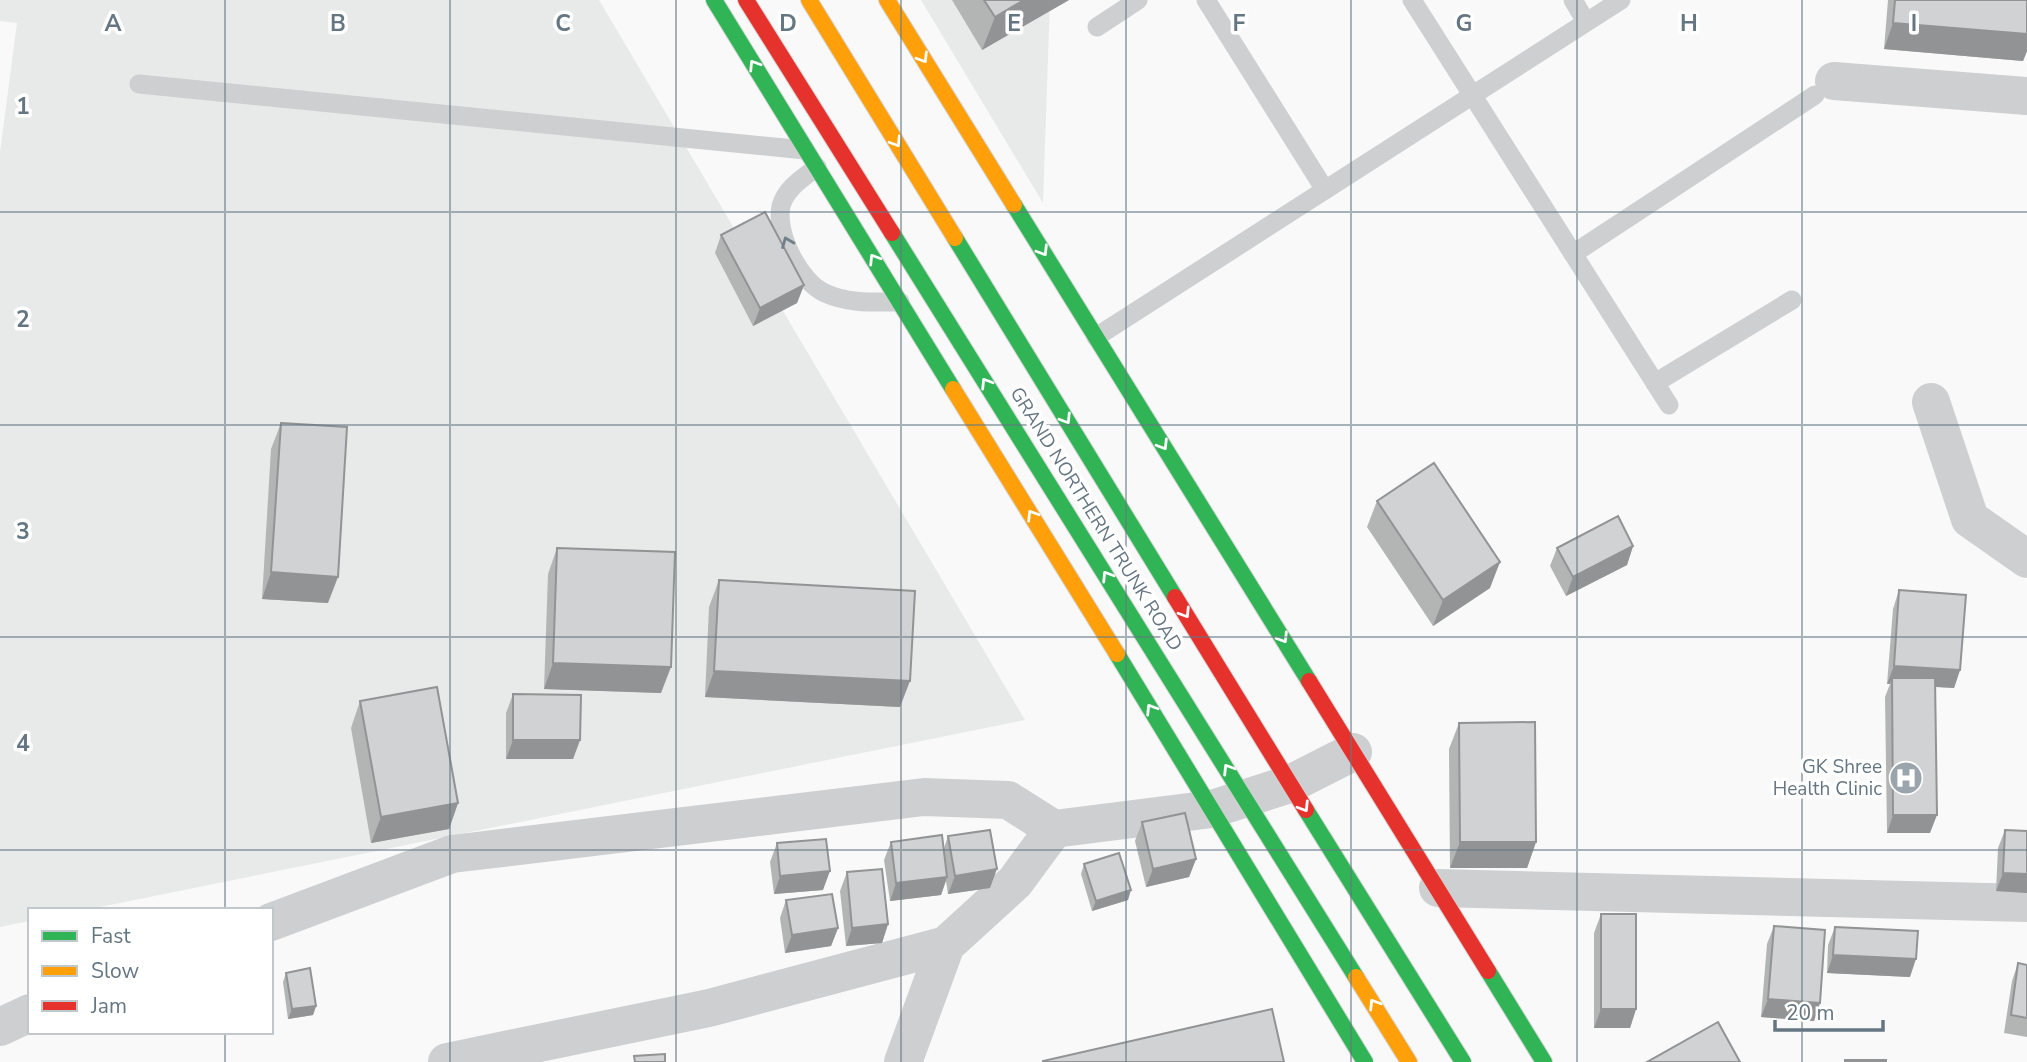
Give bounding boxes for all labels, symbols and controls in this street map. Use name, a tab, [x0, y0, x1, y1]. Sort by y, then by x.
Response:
text: A	[104, 8, 122, 39]
text: B	[330, 8, 346, 39]
text: C	[555, 8, 571, 39]
text: D	[779, 8, 797, 39]
text: E	[1007, 8, 1021, 39]
text: F	[1233, 8, 1246, 39]
text: G	[1456, 8, 1472, 39]
text: H	[1680, 8, 1698, 39]
text: I	[1911, 8, 1917, 39]
one-way arrow	[915, 50, 928, 63]
one-way arrow	[750, 60, 763, 73]
text: 1	[16, 91, 30, 122]
one-way arrow	[888, 134, 901, 147]
one-way arrow	[782, 237, 796, 249]
one-way arrow	[1035, 244, 1048, 257]
one-way arrow	[869, 254, 882, 267]
text: 2	[16, 304, 30, 335]
one-way arrow	[982, 378, 995, 391]
street label: GRAND NORTHERN TRUNK ROAD	[1004, 382, 1188, 656]
one-way arrow	[1058, 412, 1071, 425]
one-way arrow	[1154, 437, 1167, 450]
one-way arrow	[1027, 510, 1040, 523]
text: 3	[16, 516, 30, 547]
one-way arrow	[1103, 571, 1116, 584]
one-way arrow	[1177, 606, 1190, 619]
one-way arrow	[1274, 631, 1287, 644]
one-way arrow	[1146, 703, 1159, 716]
text: 4	[16, 728, 30, 759]
place label: GK Shree Health Clinic	[1773, 754, 1882, 802]
hospital icon: GK Shree Health Clinic	[1887, 759, 1925, 797]
one-way arrow	[1223, 763, 1236, 776]
one-way arrow	[1296, 799, 1309, 812]
legend	[28, 908, 273, 1034]
text: Fast	[91, 922, 131, 950]
text: Slow	[91, 957, 140, 985]
scale bar	[1775, 988, 1884, 1032]
text: Jam	[90, 992, 127, 1020]
one-way arrow	[1369, 999, 1382, 1012]
text: 20 m	[1786, 999, 1835, 1027]

